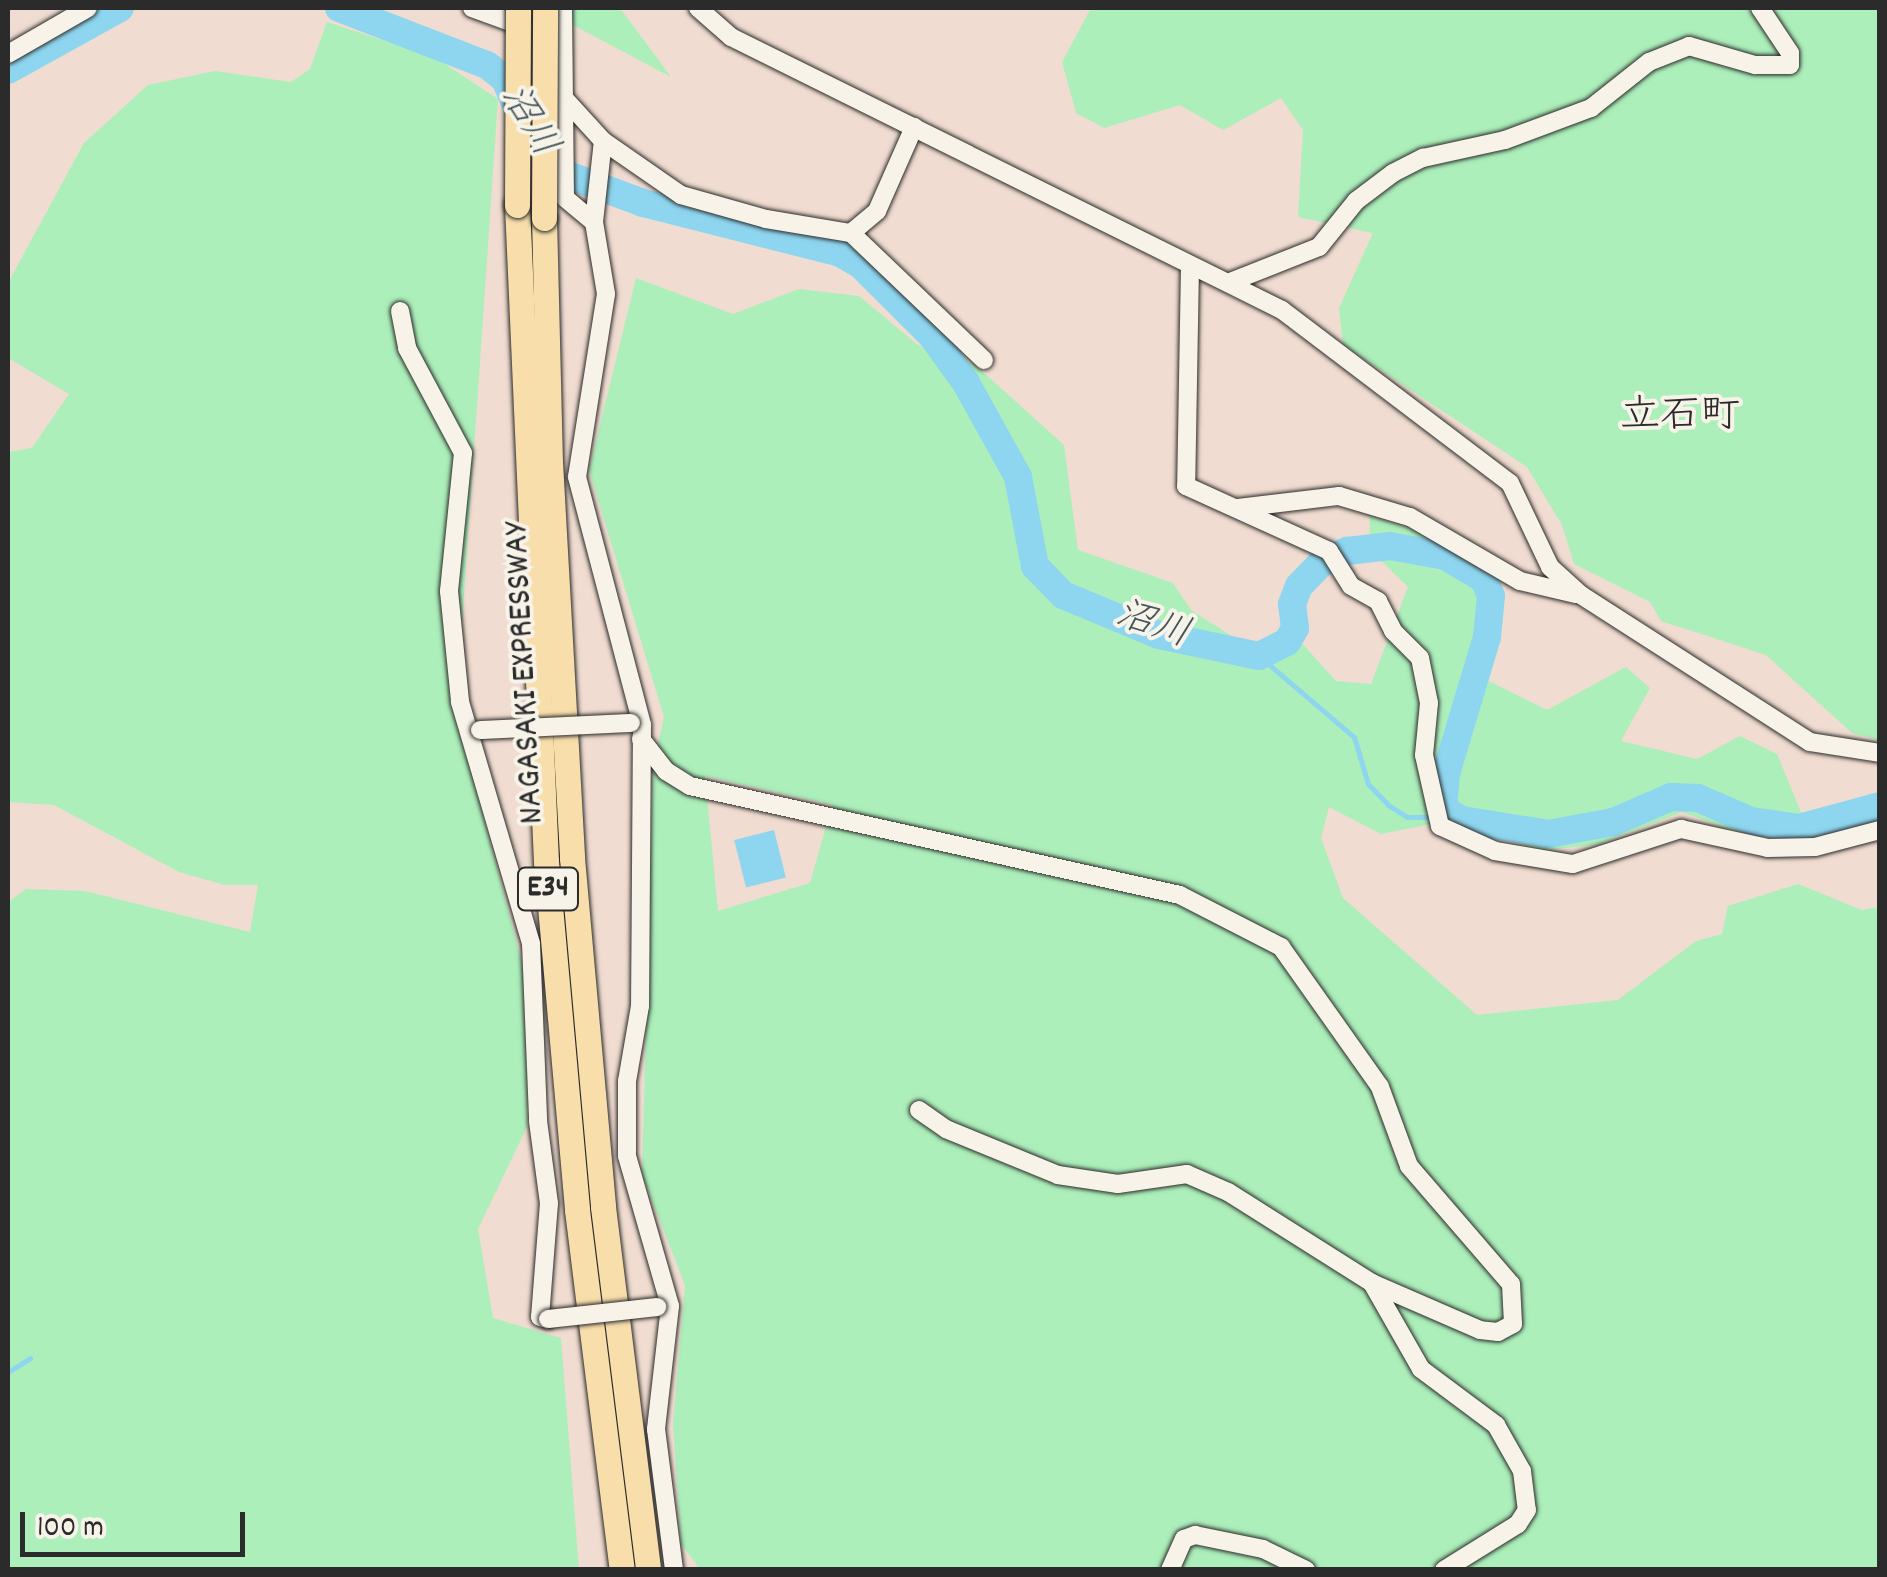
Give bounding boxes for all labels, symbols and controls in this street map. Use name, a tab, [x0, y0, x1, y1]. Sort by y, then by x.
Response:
water label: 沼川	[488, 78, 566, 166]
district label: 立石町	[1620, 395, 1740, 443]
street label: NAGASAKI EXPRESSWAY	[497, 521, 555, 825]
water label: 沼川	[1109, 594, 1195, 660]
road number: E34	[516, 862, 580, 916]
scale bar	[25, 1492, 250, 1554]
text: 100 m	[37, 1508, 104, 1551]

